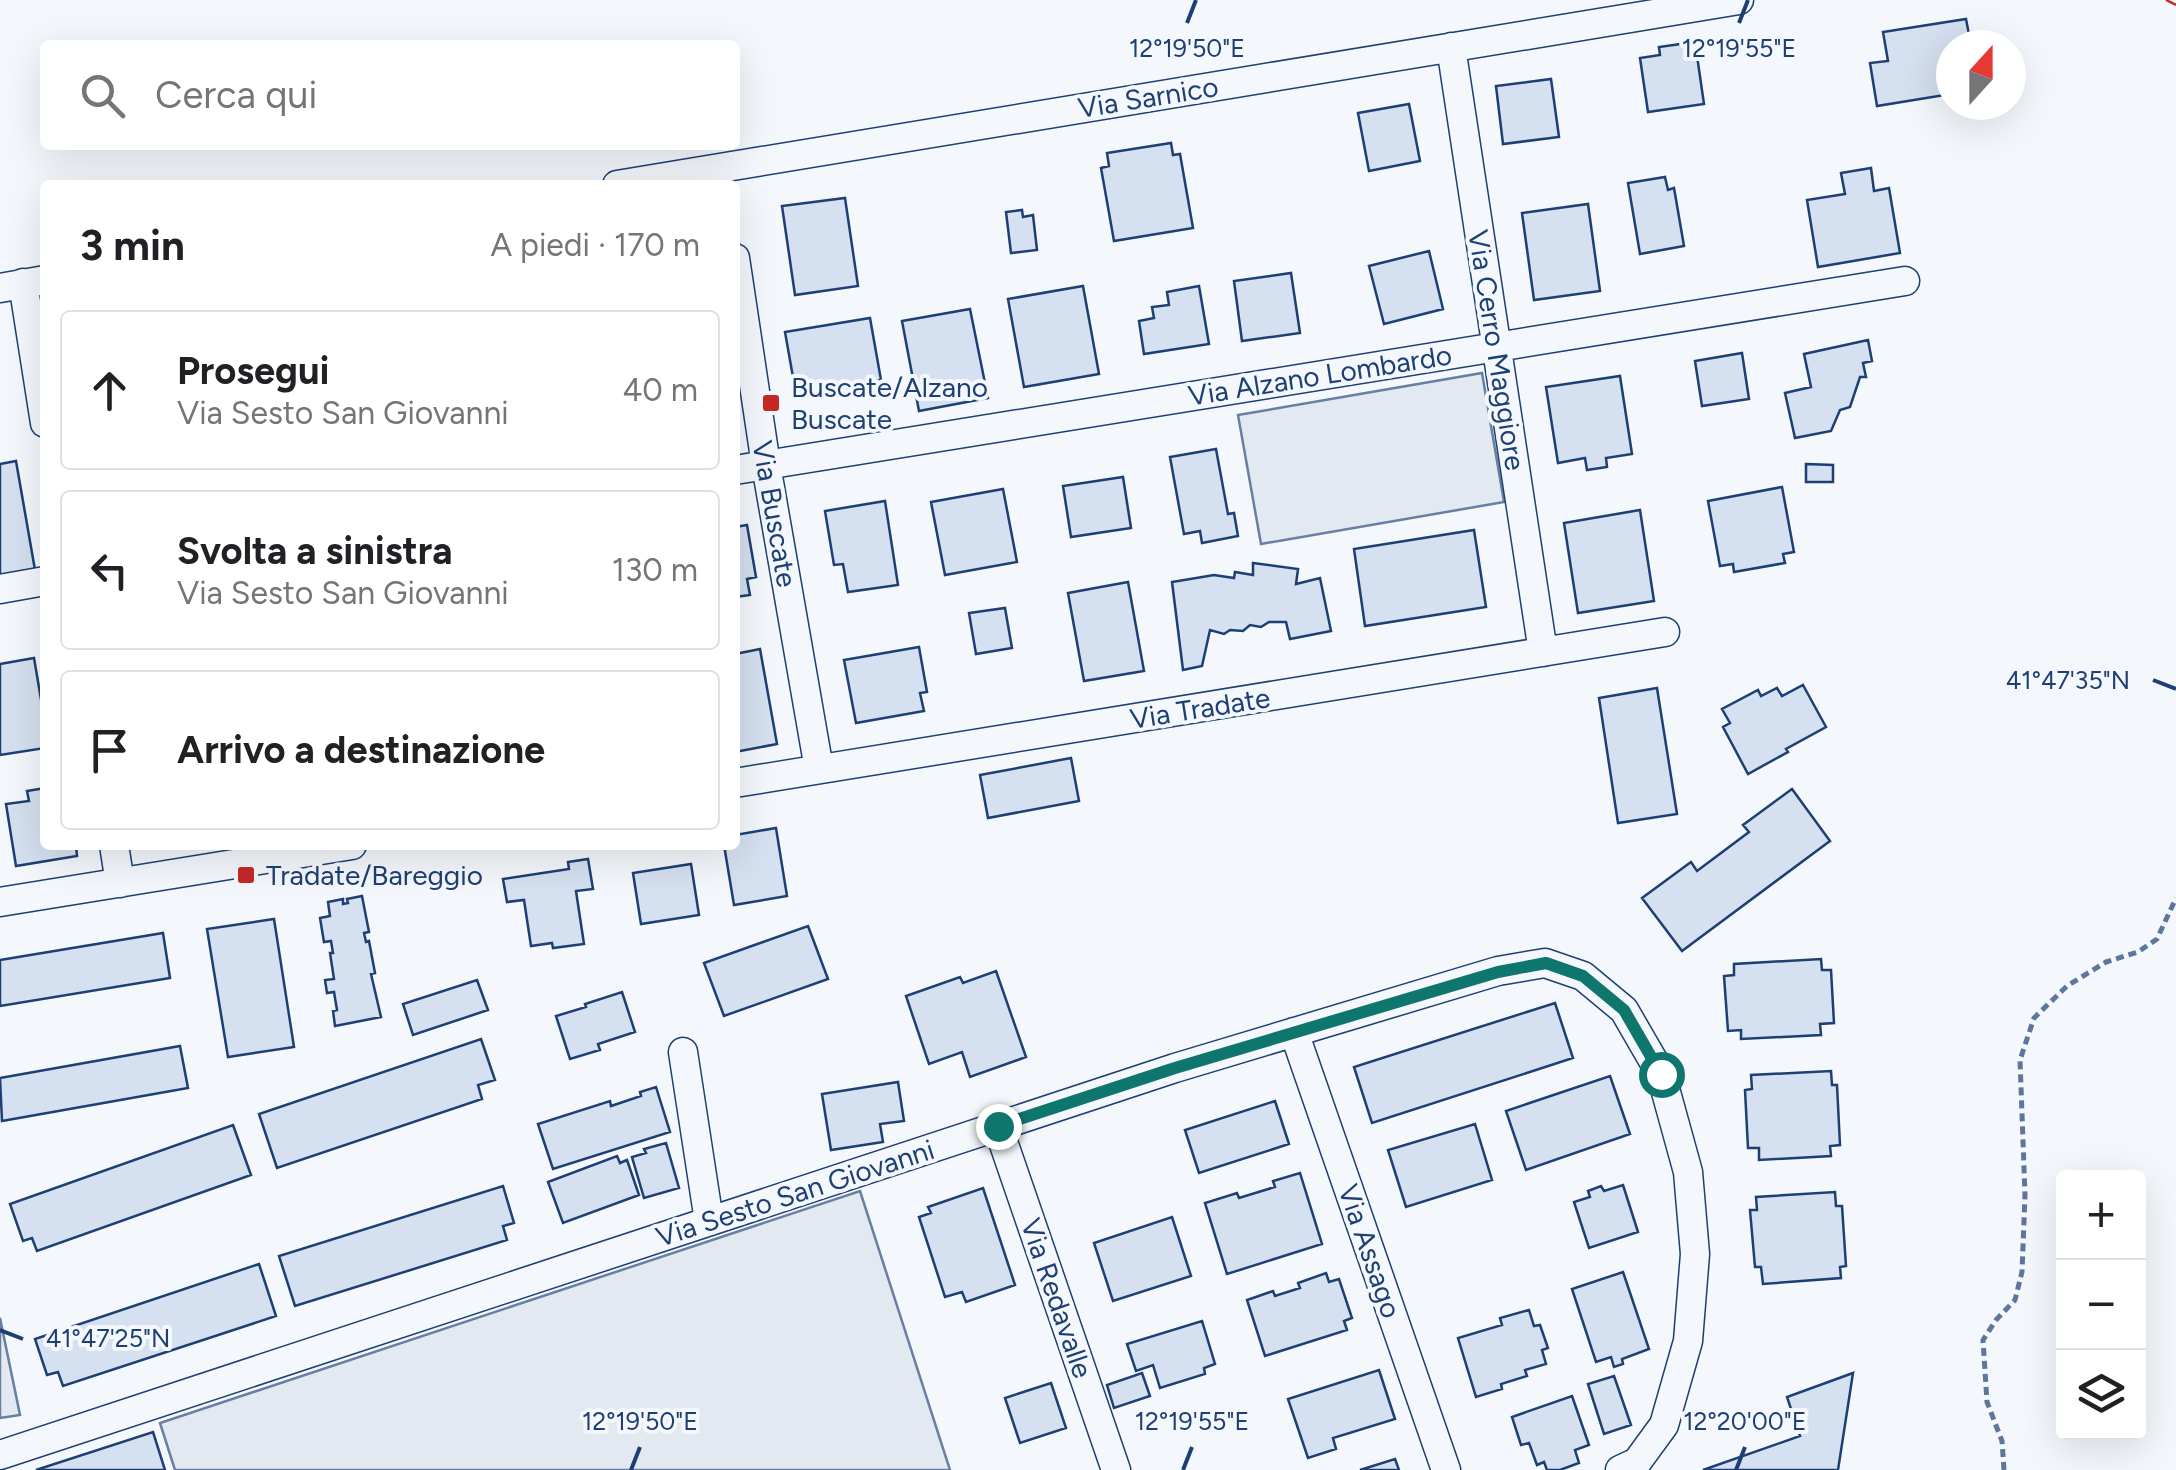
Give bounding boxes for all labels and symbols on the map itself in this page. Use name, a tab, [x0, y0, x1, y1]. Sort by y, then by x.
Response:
north arrow	[1936, 30, 2026, 120]
text: 12°19'50"E	[1129, 33, 1245, 63]
text: 12°19'55"E	[1682, 33, 1796, 63]
street label: Via Sarnico	[1075, 69, 1221, 125]
street label: Via Cerro Maggiore	[1461, 227, 1533, 473]
street label: Via Alzano Lombardo	[1186, 337, 1454, 413]
place label: Buscate/Alzano Buscate	[791, 370, 988, 436]
marker: Buscate/Alzano Buscate	[760, 392, 782, 414]
street label: Via Buscate	[745, 438, 805, 590]
text: 41°47'35"N	[2006, 665, 2130, 695]
street label: Via Tradate	[1127, 680, 1273, 736]
place label: Tradate/Bareggio	[266, 858, 483, 892]
marker: Tradate/Bareggio	[235, 864, 257, 886]
route start	[1639, 1052, 1685, 1098]
route end	[976, 1104, 1022, 1150]
street label: Via Sesto San Giovanni	[652, 1132, 938, 1254]
street label: Via Assago	[1331, 1180, 1409, 1322]
street label: Via Redavalle	[1014, 1214, 1100, 1382]
text: 41°47'25"N	[46, 1323, 170, 1353]
text: 12°19'50"E	[582, 1406, 698, 1436]
text: 12°19'55"E	[1135, 1406, 1249, 1436]
text: 12°20'00"E	[1683, 1406, 1807, 1436]

